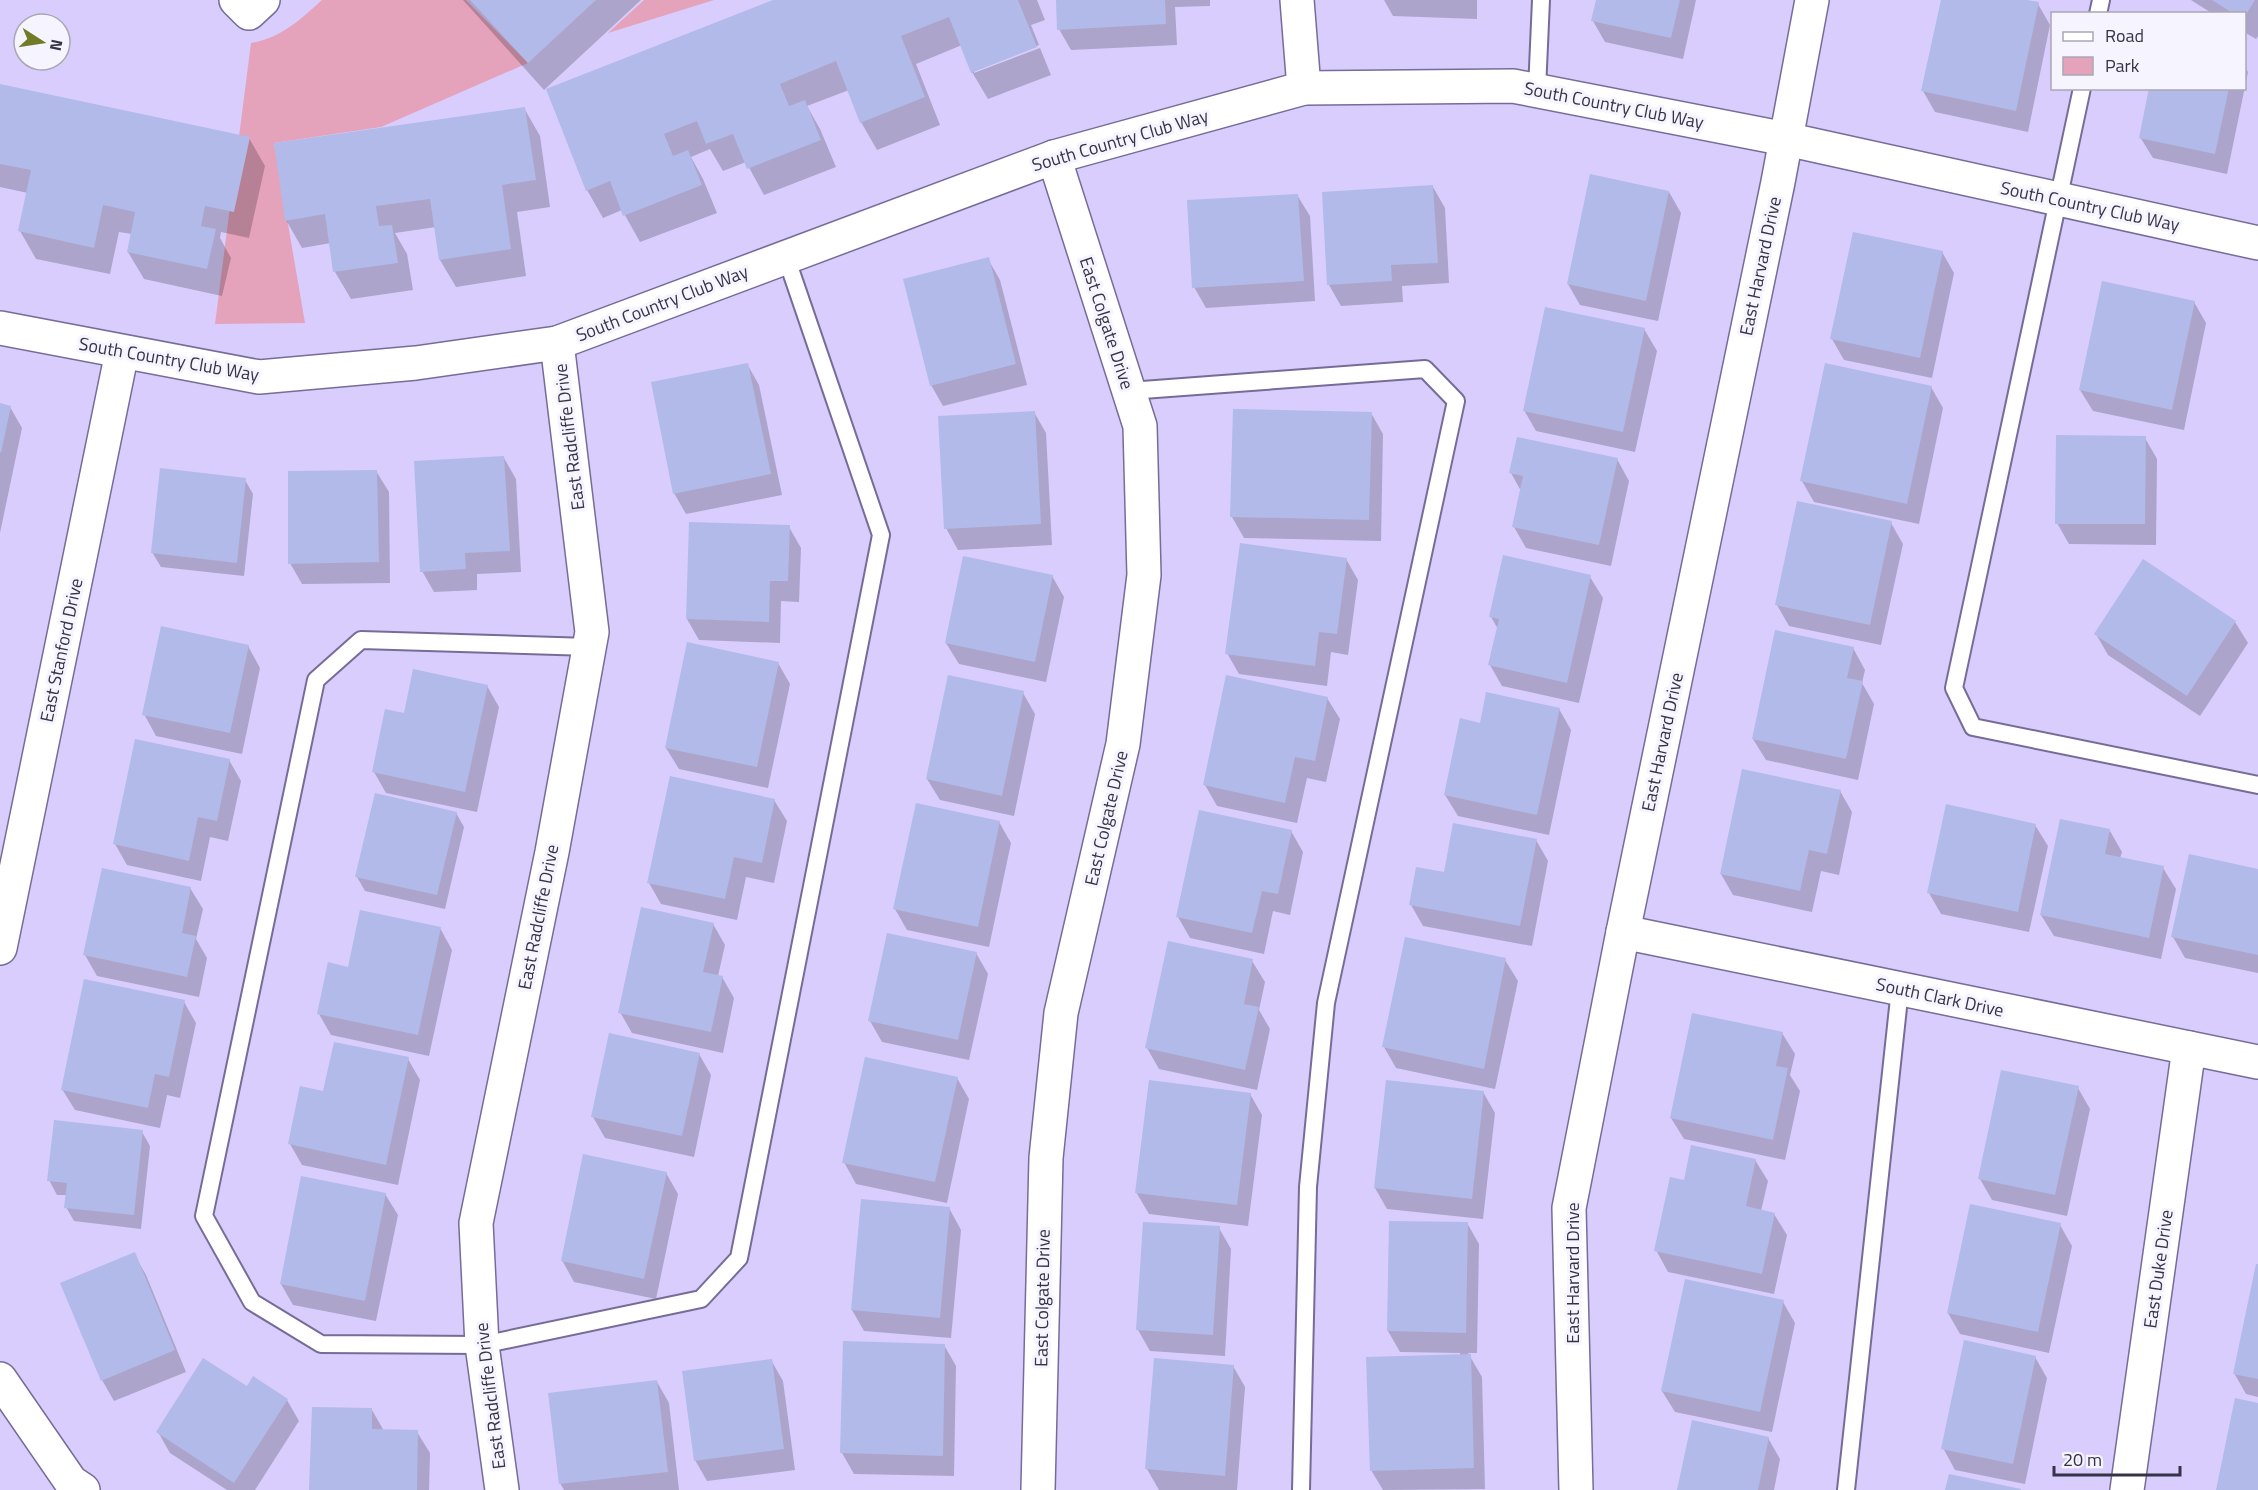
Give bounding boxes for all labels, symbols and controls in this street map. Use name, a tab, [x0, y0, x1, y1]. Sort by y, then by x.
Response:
north arrow	[12, 12, 72, 72]
legend	[2051, 12, 2246, 90]
text: Road	[2105, 22, 2144, 49]
text: N	[44, 37, 70, 53]
text: Park	[2105, 52, 2140, 79]
street label: South Country Club Way	[1522, 74, 1706, 136]
street label: South Country Club Way	[1029, 102, 1212, 178]
street label: South Country Club Way	[1998, 174, 2182, 238]
street label: East Harvard Drive	[1732, 194, 1788, 338]
street label: East Colgate Drive	[1073, 253, 1141, 393]
street label: South Country Club Way	[572, 258, 752, 348]
street label: South Country Club Way	[77, 330, 262, 388]
street label: East Radcliffe Drive	[547, 362, 591, 512]
street label: East Stanford Drive	[33, 576, 89, 724]
street label: East Harvard Drive	[1634, 670, 1690, 814]
street label: East Colgate Drive	[1077, 748, 1135, 888]
street label: East Radcliffe Drive	[511, 842, 565, 992]
street label: South Clark Drive	[1874, 970, 2006, 1024]
street label: East Harvard Drive	[1559, 1202, 1586, 1344]
street label: East Duke Drive	[2136, 1208, 2180, 1330]
street label: East Colgate Drive	[1027, 1229, 1057, 1367]
street label: East Radcliffe Drive	[468, 1321, 512, 1471]
scale bar	[2054, 1439, 2180, 1477]
text: 20 m	[2063, 1446, 2102, 1473]

